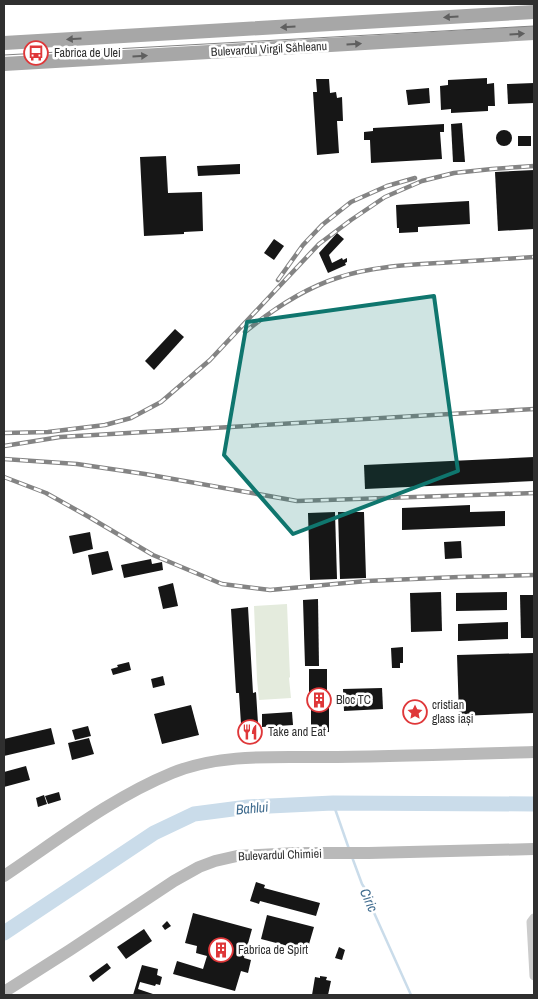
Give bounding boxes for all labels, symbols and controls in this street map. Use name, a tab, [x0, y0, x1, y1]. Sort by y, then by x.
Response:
one-way arrow	[442, 14, 458, 22]
one-way arrow	[280, 23, 296, 31]
one-way arrow	[509, 30, 525, 38]
one-way arrow	[65, 35, 81, 43]
street label: Bulevardul Virgil Săhleanu	[210, 38, 328, 60]
one-way arrow	[347, 39, 363, 47]
bus stop icon: Fabrica de Ulei	[23, 40, 49, 66]
place label: Fabrica de Ulei	[54, 45, 121, 61]
one-way arrow	[132, 52, 148, 60]
building icon: Bloc TC	[306, 687, 332, 713]
place label: Bloc TC	[336, 692, 371, 708]
place label: cristian glass iași	[432, 697, 474, 727]
place icon: cristian glass iași	[402, 699, 428, 725]
restaurant icon: Take and Eat	[237, 719, 263, 745]
place label: Take and Eat	[268, 724, 326, 740]
water label: Bahlui	[235, 798, 270, 818]
street label: Bulevardul Chimiei	[238, 846, 322, 864]
water label: Ciric	[356, 885, 382, 915]
building icon: Fabrica de Spirt	[208, 937, 234, 963]
place label: Fabrica de Spirt	[238, 942, 308, 958]

